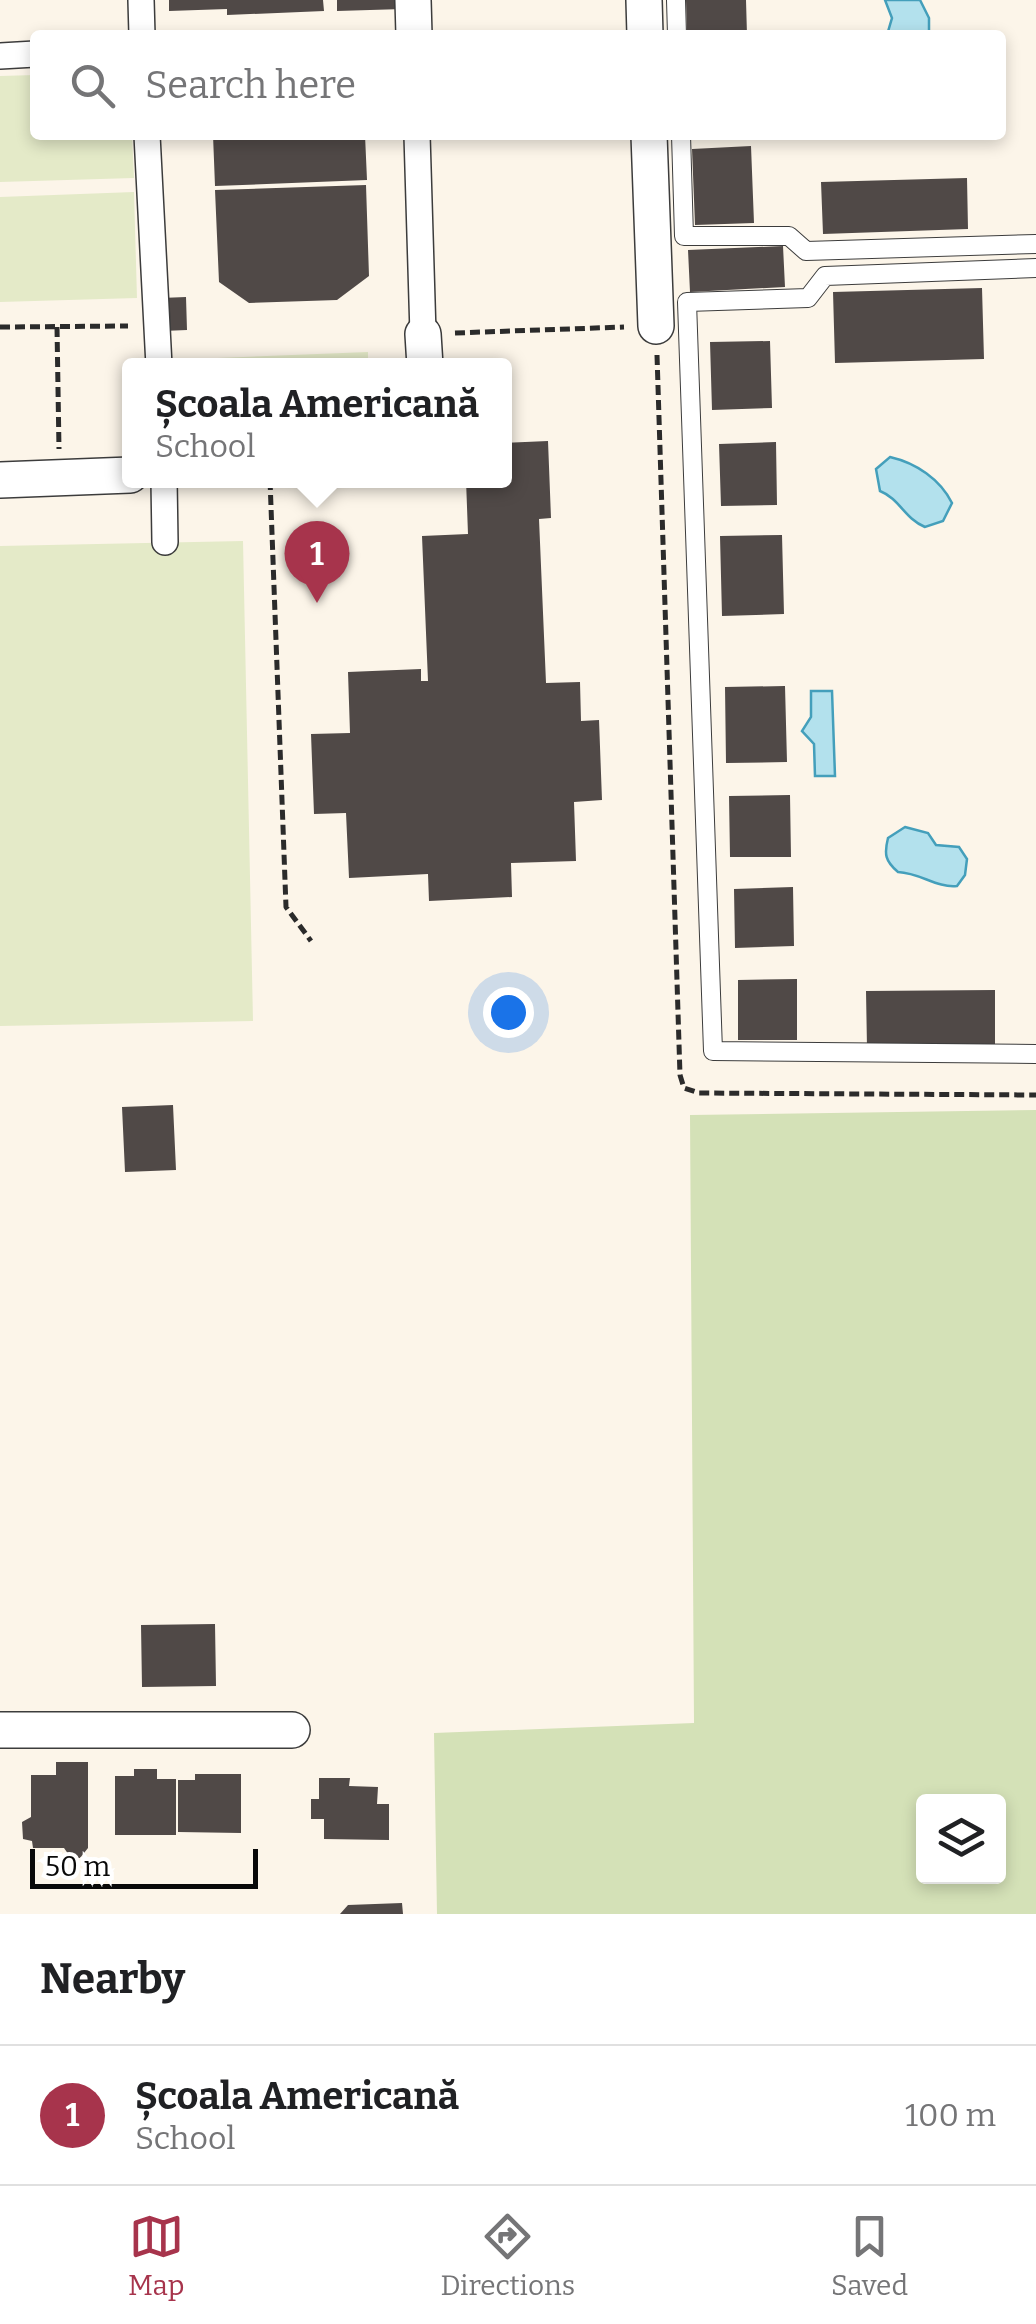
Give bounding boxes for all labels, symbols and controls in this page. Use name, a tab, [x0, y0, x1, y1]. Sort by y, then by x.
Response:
search box	[30, 30, 1006, 140]
icon: search	[65, 58, 120, 113]
text: Search here	[145, 62, 356, 108]
popup	[122, 358, 512, 488]
text: Școala Americană	[155, 381, 479, 427]
text: School	[155, 427, 255, 465]
pin: 1	[284, 520, 350, 603]
your location	[483, 987, 534, 1038]
map controls	[916, 1794, 1006, 1884]
button: layers	[916, 1794, 1006, 1884]
scale bar	[30, 1844, 258, 1888]
text: 50 m	[45, 1850, 110, 1883]
text: Nearby	[40, 1954, 185, 2004]
text: Școala Americană	[135, 2073, 459, 2119]
text: 1	[66, 2096, 79, 2134]
text: 100 m	[905, 2096, 996, 2134]
text: School	[135, 2119, 236, 2157]
tab: Map	[128, 2209, 184, 2302]
tab: Directions	[440, 2209, 575, 2302]
tab: Saved	[831, 2209, 908, 2302]

